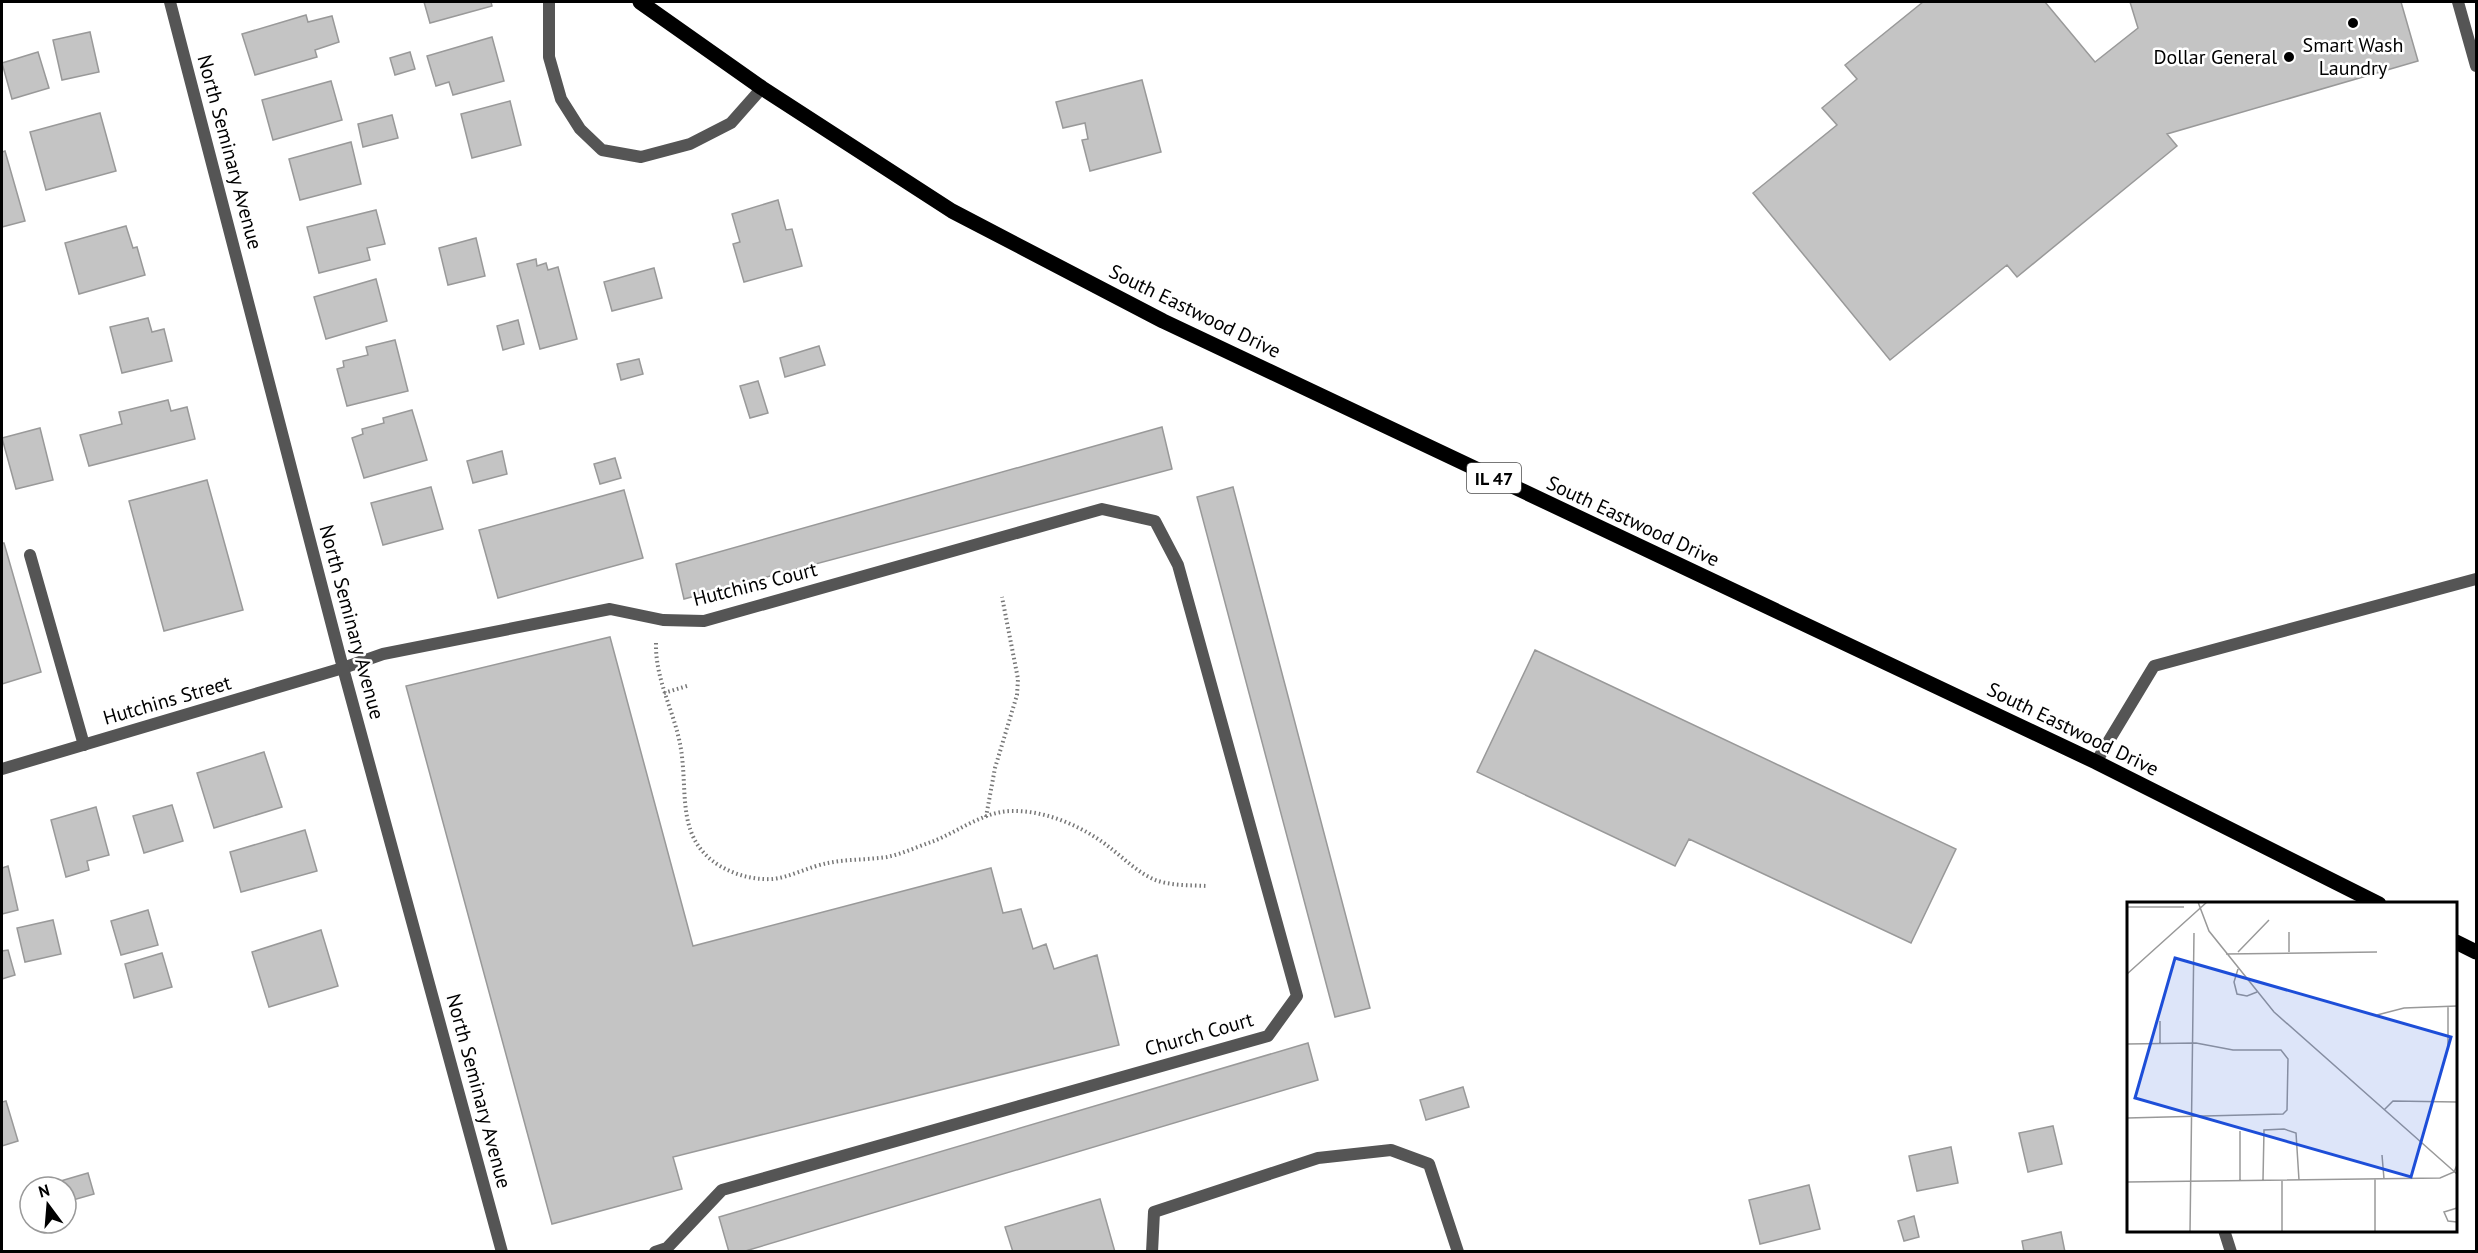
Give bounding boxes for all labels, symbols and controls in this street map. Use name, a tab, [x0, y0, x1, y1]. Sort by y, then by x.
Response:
marker: Smart Wash Laundry	[2346, 16, 2360, 30]
place label: Smart Wash Laundry	[2303, 32, 2403, 81]
place label: Dollar General	[2153, 44, 2277, 70]
marker: Dollar General	[2282, 50, 2296, 64]
street label: North Seminary Avenue	[192, 52, 268, 252]
street label: South Eastwood Drive	[1105, 258, 1285, 364]
road number: IL 47	[1467, 463, 1521, 493]
street label: South Eastwood Drive	[1542, 470, 1724, 572]
street label: North Seminary Avenue	[314, 522, 390, 722]
street label: Hutchins Court	[690, 556, 820, 612]
street label: Hutchins Street	[100, 669, 234, 731]
street label: South Eastwood Drive	[1983, 676, 2163, 782]
inset map	[2127, 902, 2457, 1232]
street label: North Seminary Avenue	[441, 991, 517, 1191]
street label: Church Court	[1142, 1006, 1256, 1062]
north arrow	[18, 1175, 78, 1235]
text: N	[36, 1180, 52, 1202]

